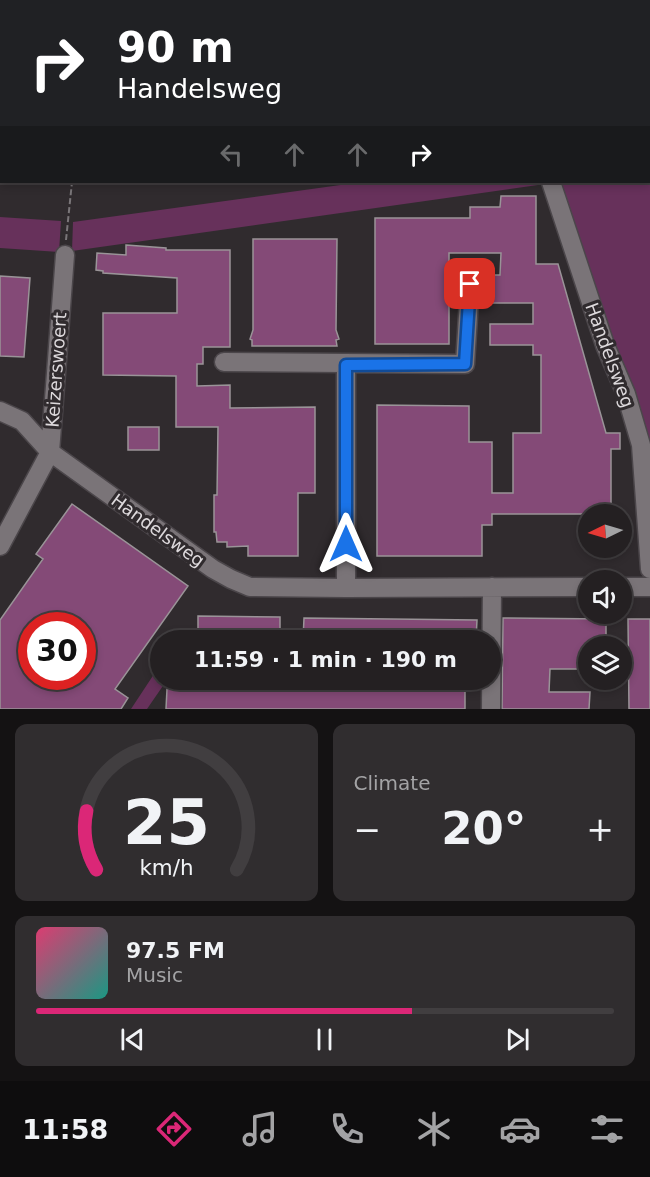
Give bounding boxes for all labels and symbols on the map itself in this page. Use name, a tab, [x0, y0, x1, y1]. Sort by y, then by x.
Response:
pin	[444, 258, 495, 309]
street label: Handelsweg	[581, 300, 639, 410]
street label: Keizerswoert	[41, 312, 71, 428]
street label: Handelsweg	[107, 489, 209, 571]
north arrow	[578, 504, 632, 558]
position arrow	[314, 512, 378, 576]
speed limit sign: 30	[18, 612, 96, 690]

